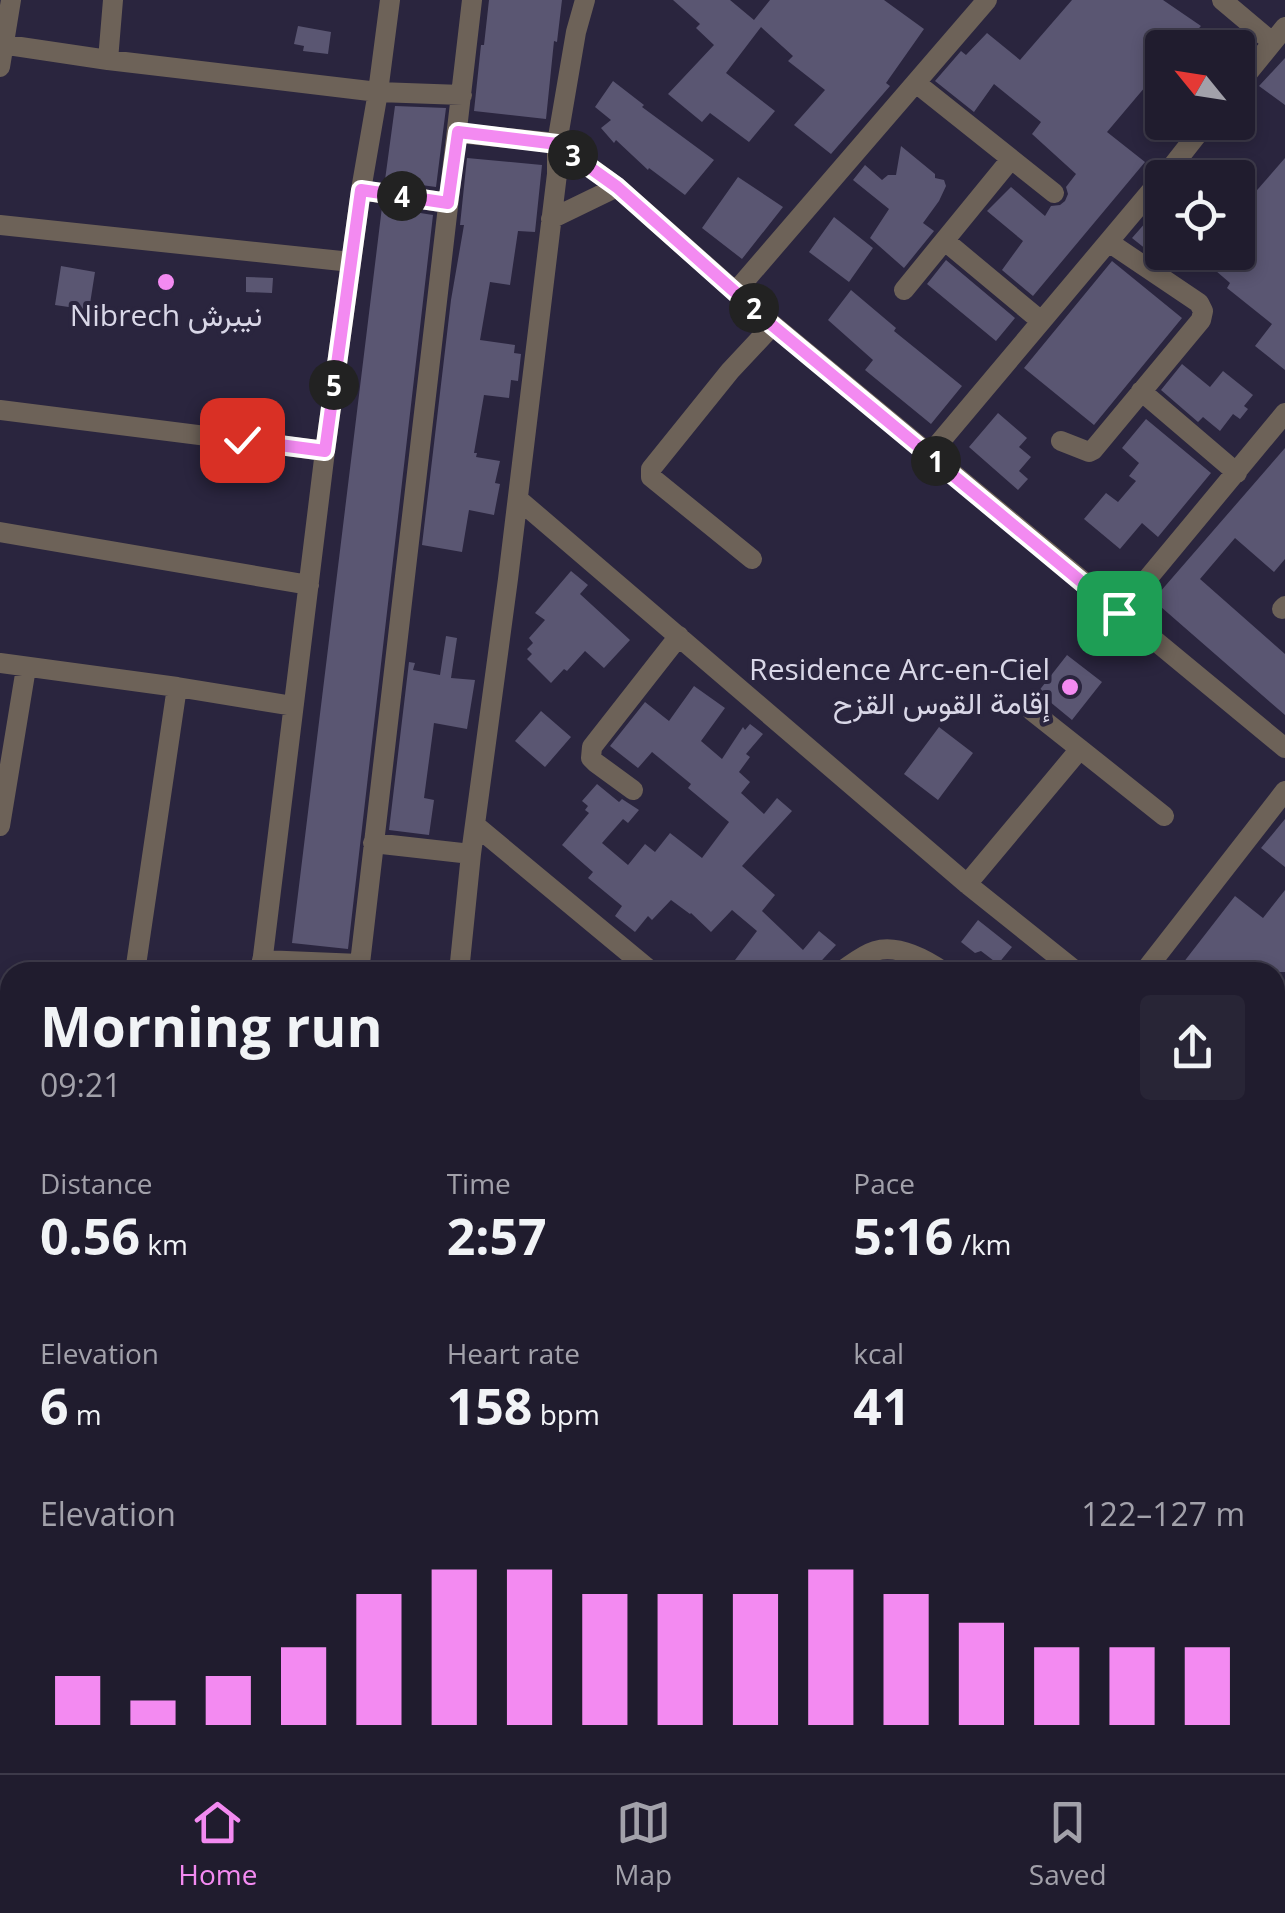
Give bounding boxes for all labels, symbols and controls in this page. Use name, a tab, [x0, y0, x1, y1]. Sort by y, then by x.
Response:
north arrow	[1145, 30, 1255, 140]
map controls	[1145, 30, 1255, 270]
pin: 3	[548, 130, 598, 180]
text: 3	[565, 136, 581, 174]
button: locate	[1145, 160, 1255, 270]
pin: 4	[377, 171, 427, 221]
text: 4	[394, 177, 410, 215]
marker: Nibrech نيبرش	[155, 271, 177, 293]
pin: 2	[729, 283, 779, 333]
text: 2	[746, 289, 762, 327]
place label: Nibrech نيبرش	[70, 294, 262, 335]
pin: 5	[309, 360, 359, 410]
text: 5	[326, 366, 342, 404]
pin	[200, 398, 285, 483]
icon: check	[215, 413, 270, 468]
pin: 1	[911, 436, 961, 486]
text: 1	[928, 442, 944, 480]
pin	[1077, 571, 1162, 656]
icon: arrive	[1092, 586, 1147, 641]
place label: Residence Arc-en-Ciel إقامة القوس القزح	[749, 648, 1050, 724]
marker: Residence Arc-en-Ciel إقامة القوس القزح	[1059, 676, 1081, 698]
text: Morning run	[40, 988, 383, 1063]
button: share	[1140, 995, 1245, 1100]
text: 09:21	[40, 1063, 122, 1106]
text: Distance	[40, 1164, 153, 1202]
text: Time	[447, 1164, 511, 1202]
text: Pace	[853, 1164, 915, 1202]
text: 0.56	[40, 1202, 140, 1270]
text: 2:57	[447, 1202, 547, 1270]
text: 5:16	[853, 1202, 953, 1270]
text: km	[140, 1225, 188, 1263]
text: /km	[953, 1225, 1012, 1263]
text: Elevation	[40, 1334, 159, 1372]
text: Heart rate	[447, 1334, 580, 1372]
text: kcal	[853, 1334, 904, 1372]
text: 6	[40, 1372, 69, 1440]
text: 158	[447, 1372, 532, 1440]
text: 41	[853, 1372, 911, 1440]
text: m	[69, 1395, 102, 1433]
text: bpm	[532, 1395, 600, 1433]
text: Elevation	[40, 1492, 176, 1535]
text: 122–127 m	[1081, 1492, 1245, 1535]
tab: Home	[178, 1795, 258, 1893]
tab: Map	[614, 1795, 672, 1893]
tab: Saved	[1029, 1795, 1107, 1893]

